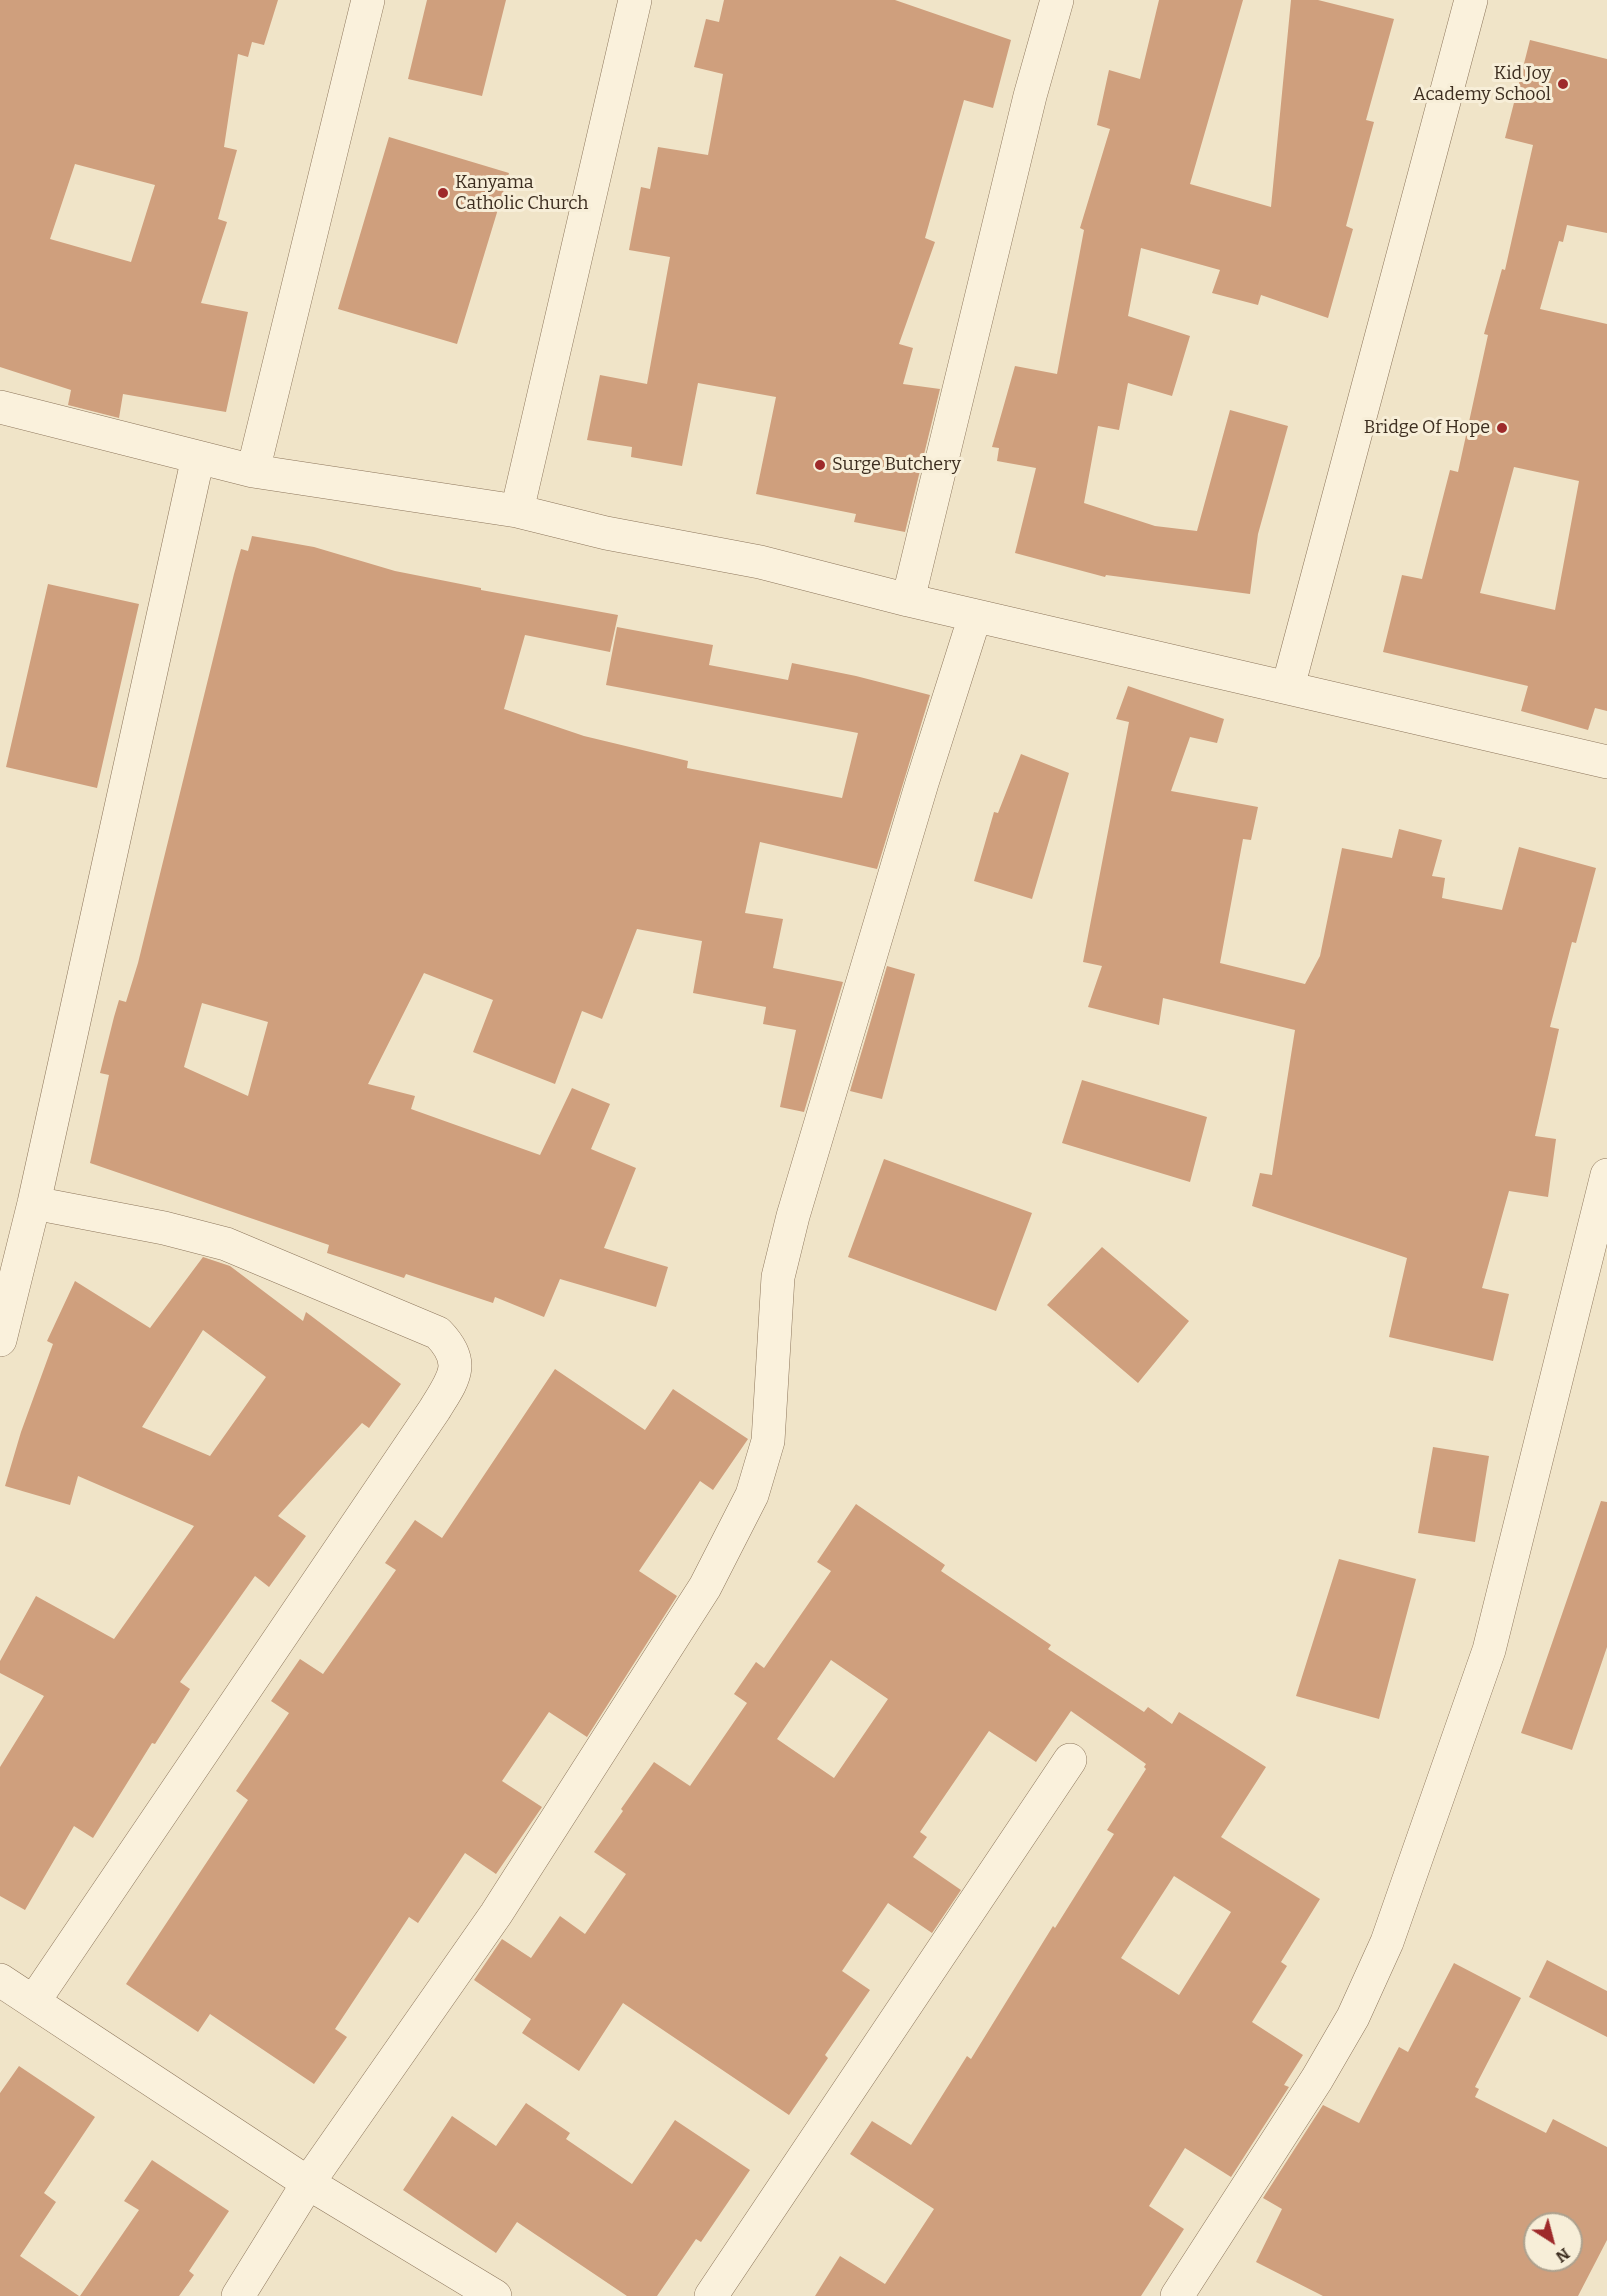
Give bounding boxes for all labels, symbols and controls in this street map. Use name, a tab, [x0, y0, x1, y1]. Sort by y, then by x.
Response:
place label: Kid Joy Academy School	[1413, 63, 1551, 106]
marker: Kid Joy Academy School	[1556, 77, 1570, 91]
place label: Kanyama Catholic Church	[455, 172, 588, 214]
marker: Kanyama Catholic Church	[436, 186, 450, 200]
place label: Bridge Of Hope	[1364, 417, 1490, 439]
marker: Bridge Of Hope	[1495, 421, 1509, 435]
place label: Surge Butchery	[832, 454, 961, 476]
marker: Surge Butchery	[813, 458, 827, 472]
north arrow	[1523, 2212, 1583, 2272]
text: N	[1552, 2244, 1573, 2267]

